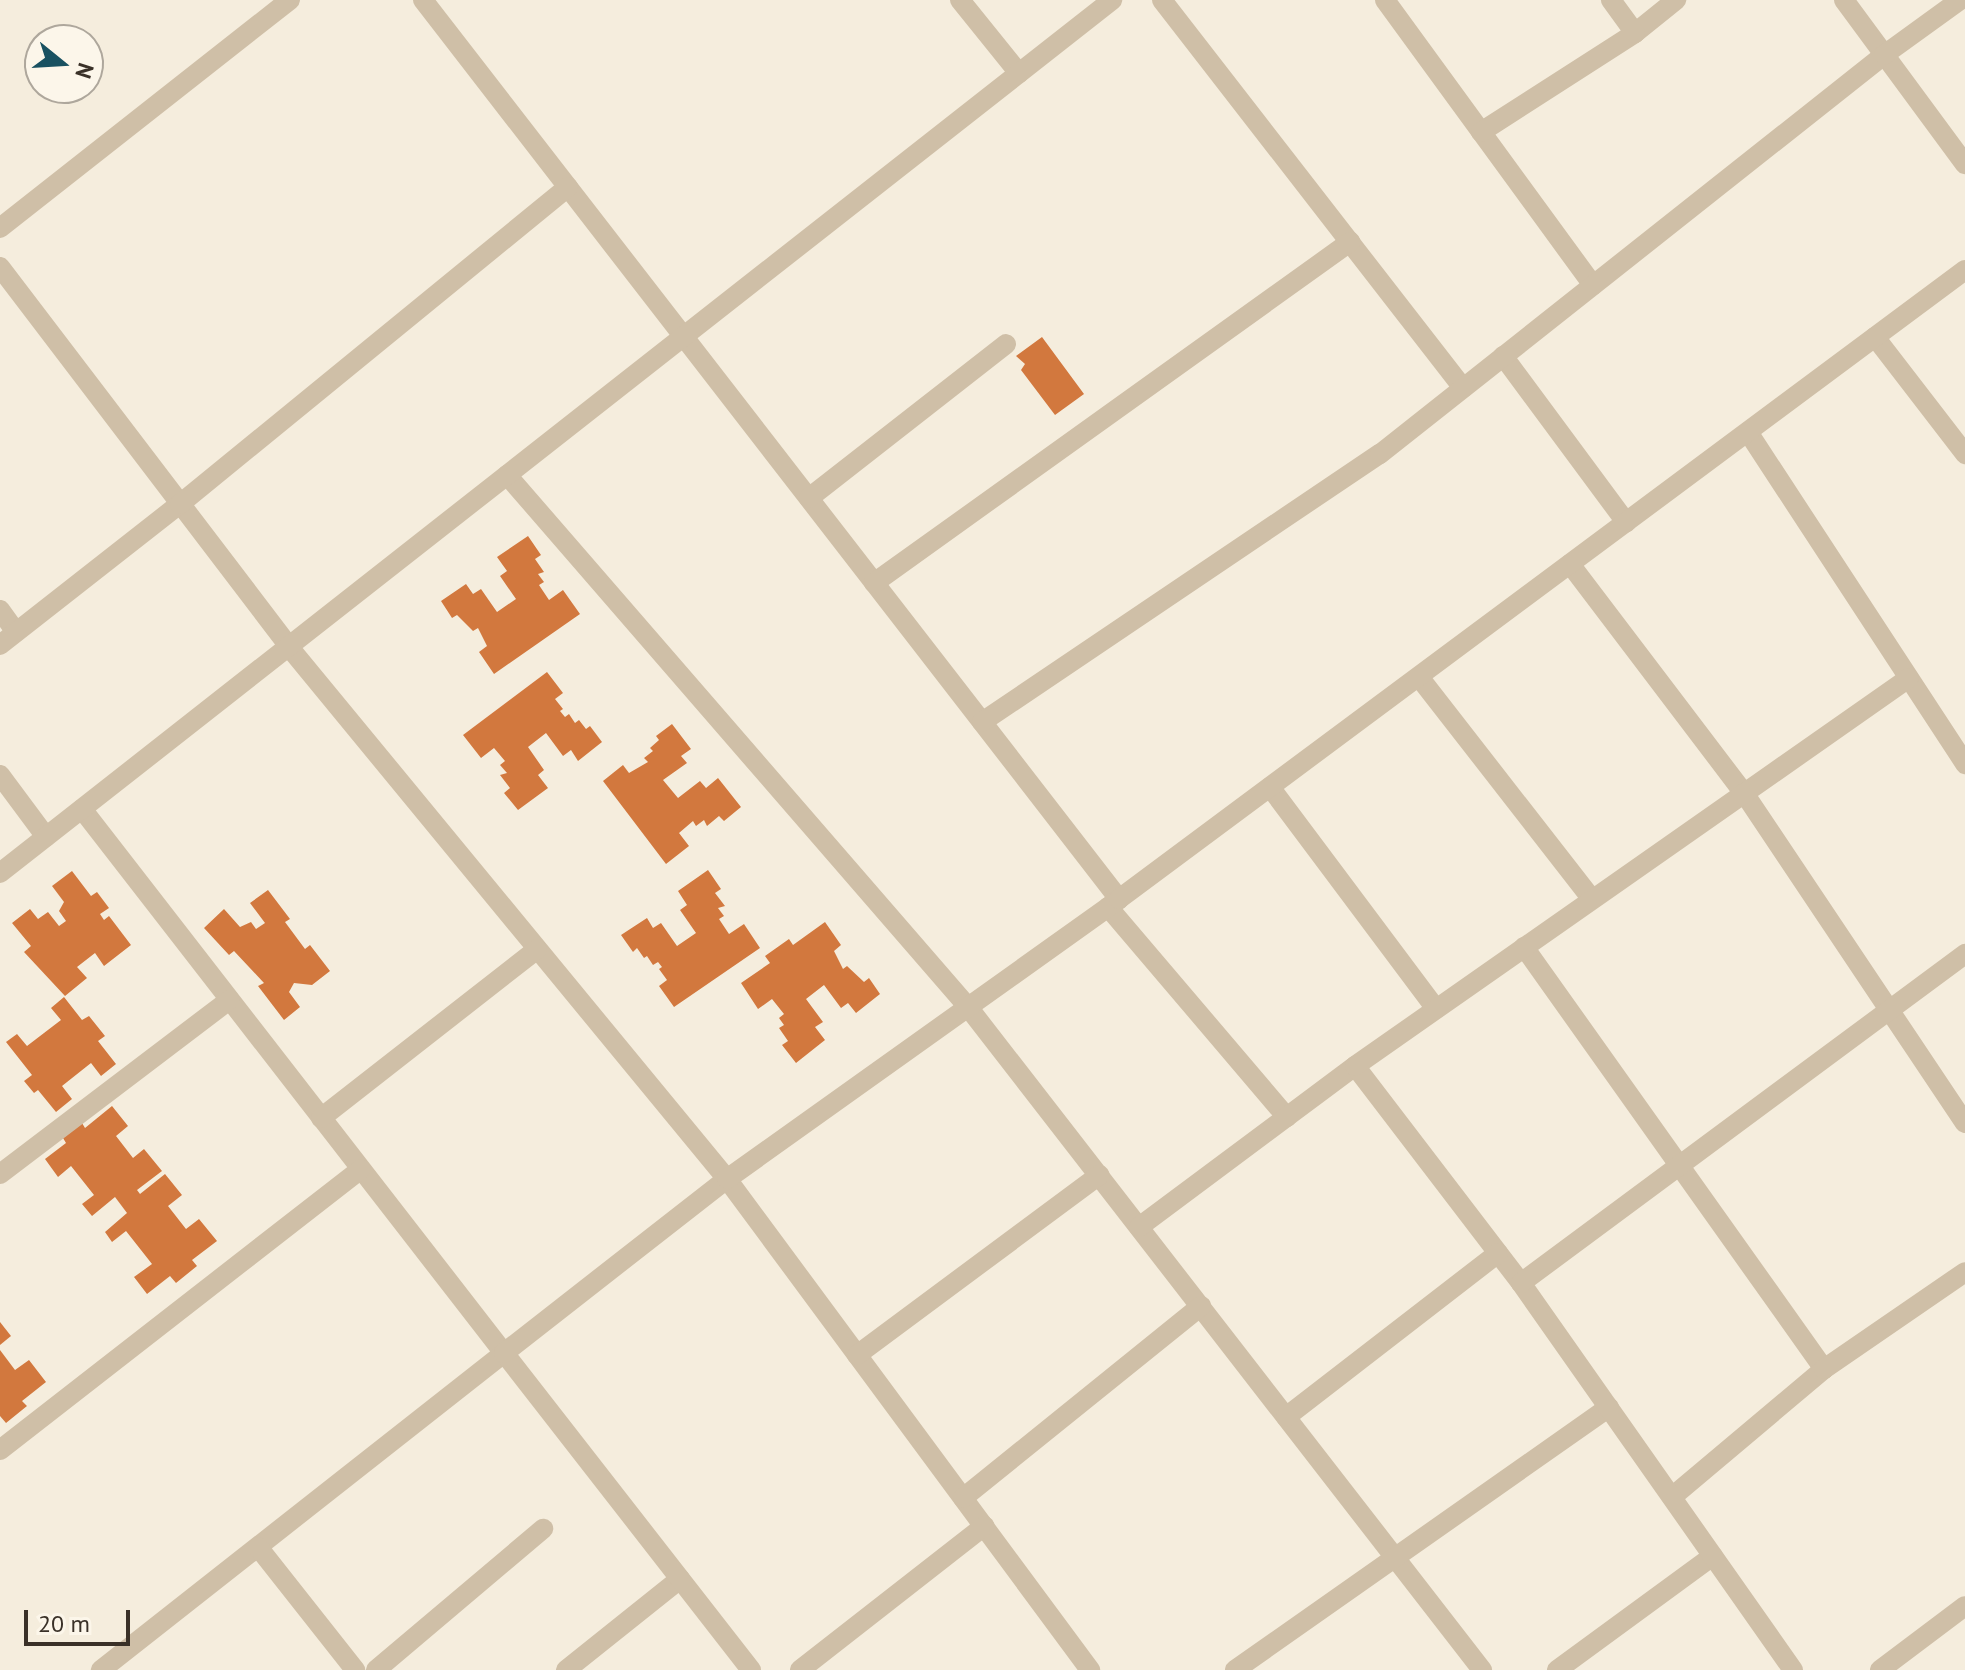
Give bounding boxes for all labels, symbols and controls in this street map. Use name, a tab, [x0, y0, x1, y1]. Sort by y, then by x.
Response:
north arrow	[24, 24, 104, 104]
text: N	[69, 60, 100, 82]
scale bar	[28, 1594, 134, 1644]
text: 20 m	[38, 1608, 90, 1639]

